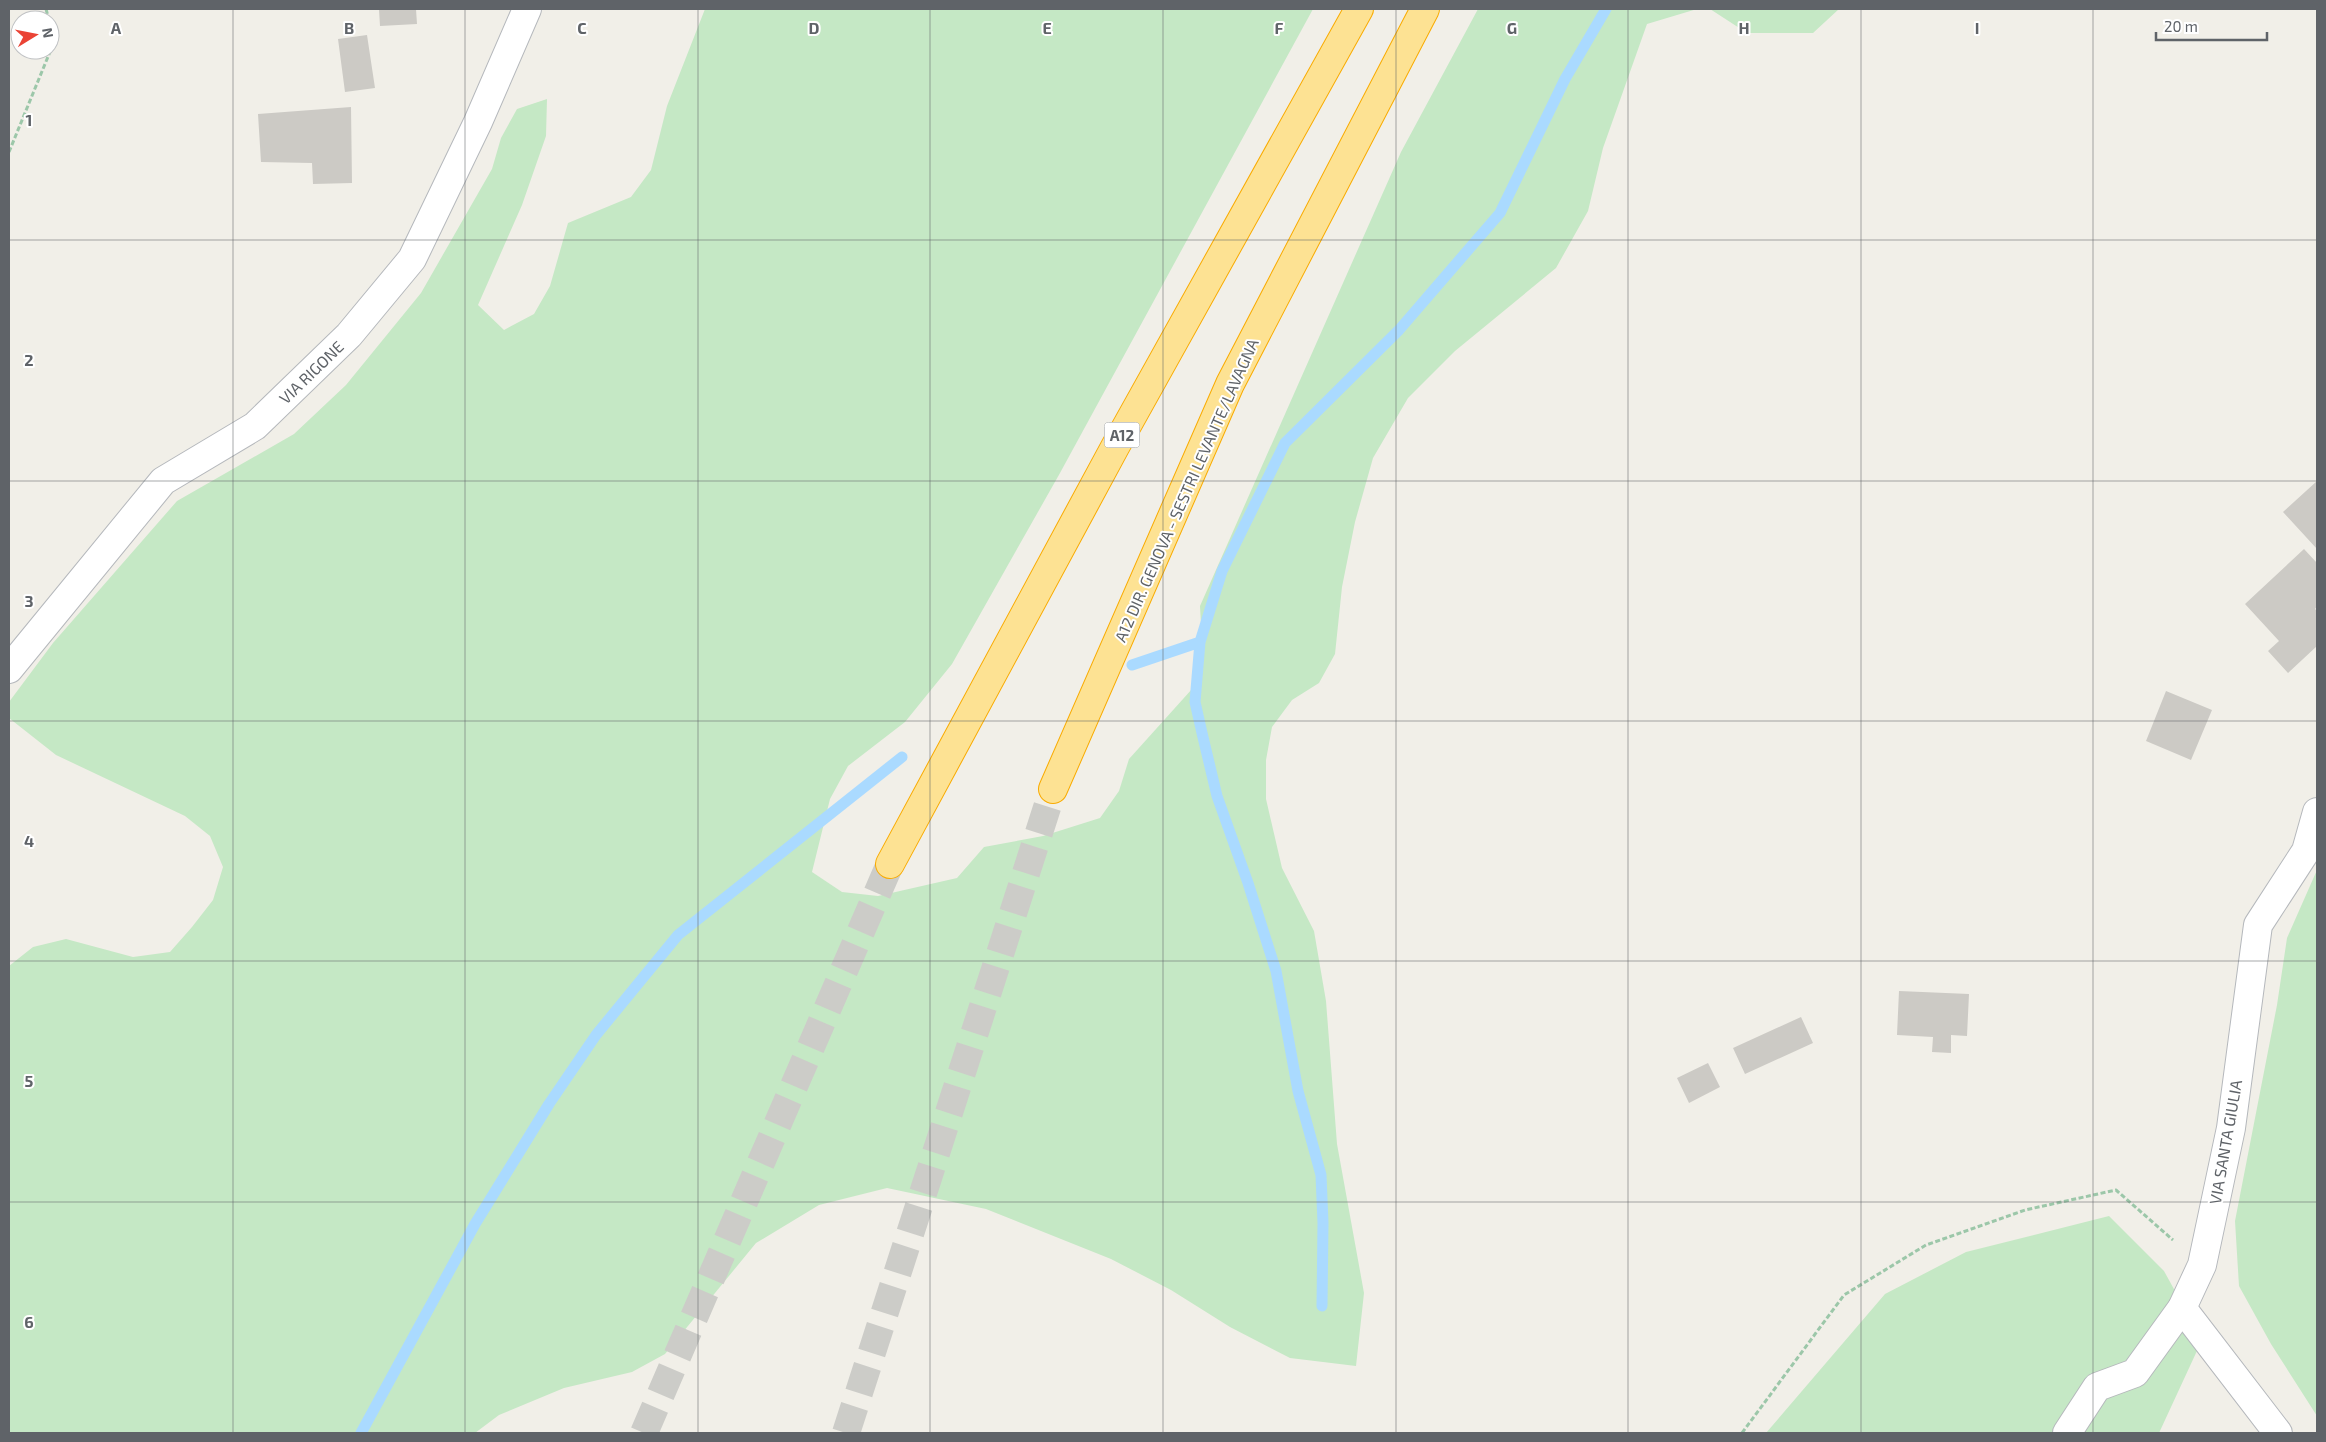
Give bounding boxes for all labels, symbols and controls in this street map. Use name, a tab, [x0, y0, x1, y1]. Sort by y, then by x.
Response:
north arrow	[10, 10, 60, 60]
scale bar	[2156, 10, 2267, 42]
text: 20 m	[2164, 17, 2198, 35]
text: A	[111, 18, 122, 37]
text: B	[344, 18, 354, 37]
text: C	[577, 18, 587, 37]
text: D	[809, 18, 820, 37]
text: E	[1042, 18, 1052, 37]
text: F	[1275, 18, 1284, 37]
text: G	[1507, 18, 1517, 37]
text: H	[1738, 18, 1750, 37]
text: I	[1975, 18, 1979, 37]
text: N	[39, 26, 58, 39]
text: 1	[26, 110, 32, 129]
street label: A12 DIR. GENOVA - SESTRI LEVANTE/LAVAGNA	[1110, 335, 1262, 645]
street label: VIA RIGONE	[275, 337, 347, 407]
text: 2	[24, 350, 34, 369]
road number: A12	[1104, 422, 1140, 448]
text: 3	[24, 591, 34, 610]
text: 4	[24, 831, 34, 850]
text: 5	[25, 1071, 34, 1090]
street label: VIA SANTA GIULIA	[2205, 1078, 2245, 1206]
text: 6	[24, 1312, 34, 1331]

